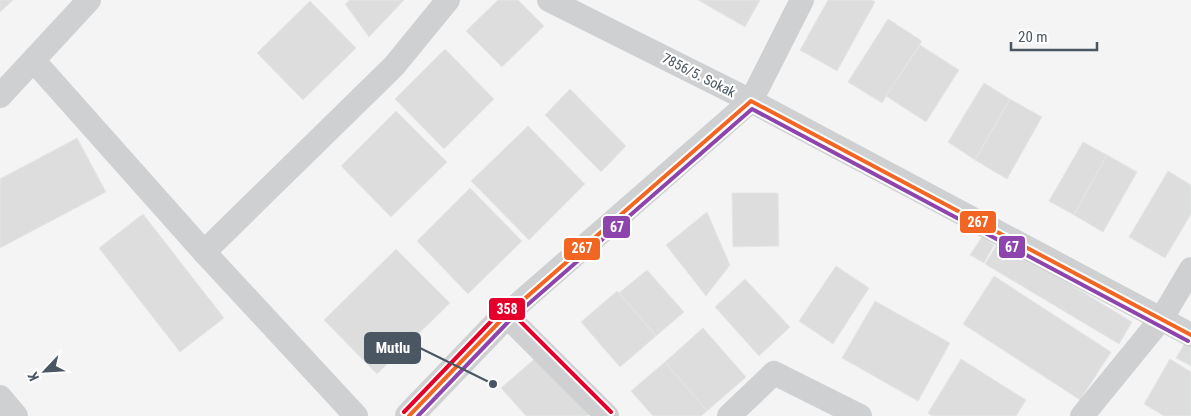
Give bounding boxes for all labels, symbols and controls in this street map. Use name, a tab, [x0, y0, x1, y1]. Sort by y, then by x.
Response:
scale bar	[1011, 20, 1097, 52]
text: 20 m	[1018, 28, 1048, 46]
street label: 7856/5. Sokak	[660, 50, 739, 101]
line badge: 267	[959, 210, 997, 234]
text: 267	[967, 214, 989, 230]
line badge: 67	[602, 215, 631, 239]
text: 67	[610, 219, 624, 235]
line badge: 67	[998, 235, 1026, 259]
line badge: 267	[563, 237, 601, 261]
text: 67	[1005, 239, 1019, 255]
text: 267	[571, 240, 593, 256]
line badge: 358	[488, 297, 526, 321]
text: 358	[496, 301, 518, 317]
callout: Mutlu	[365, 333, 420, 363]
text: Mutlu	[376, 339, 410, 357]
north arrow	[20, 346, 70, 396]
text: K	[24, 369, 42, 383]

